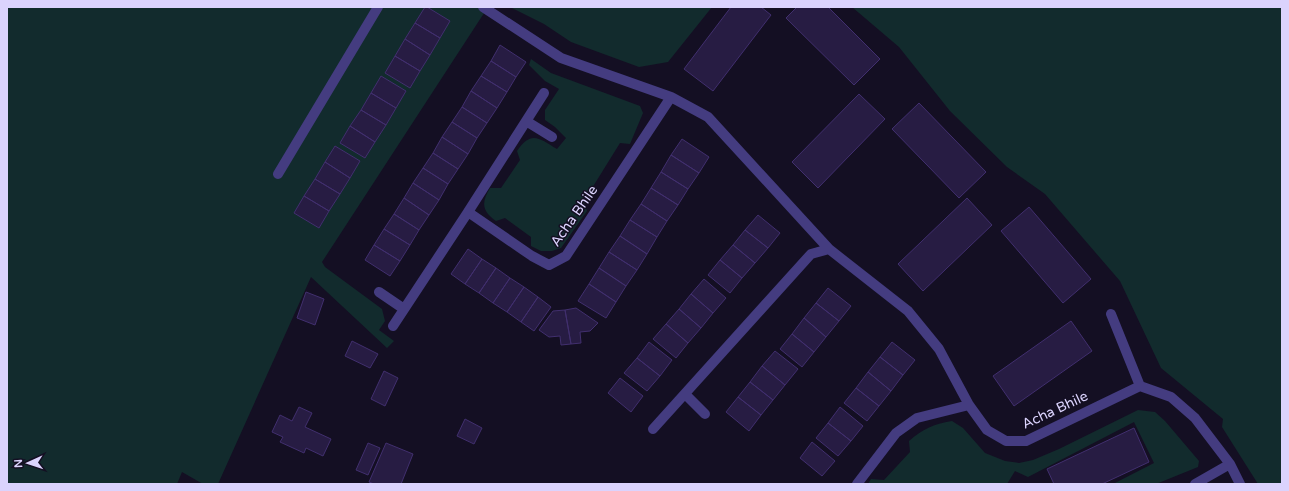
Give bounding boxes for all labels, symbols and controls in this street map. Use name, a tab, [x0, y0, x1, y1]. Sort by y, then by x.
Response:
street label: Acha Bhile	[547, 182, 601, 250]
street label: Acha Bhile	[1019, 387, 1091, 433]
north arrow	[8, 443, 48, 483]
text: N	[12, 459, 25, 468]

